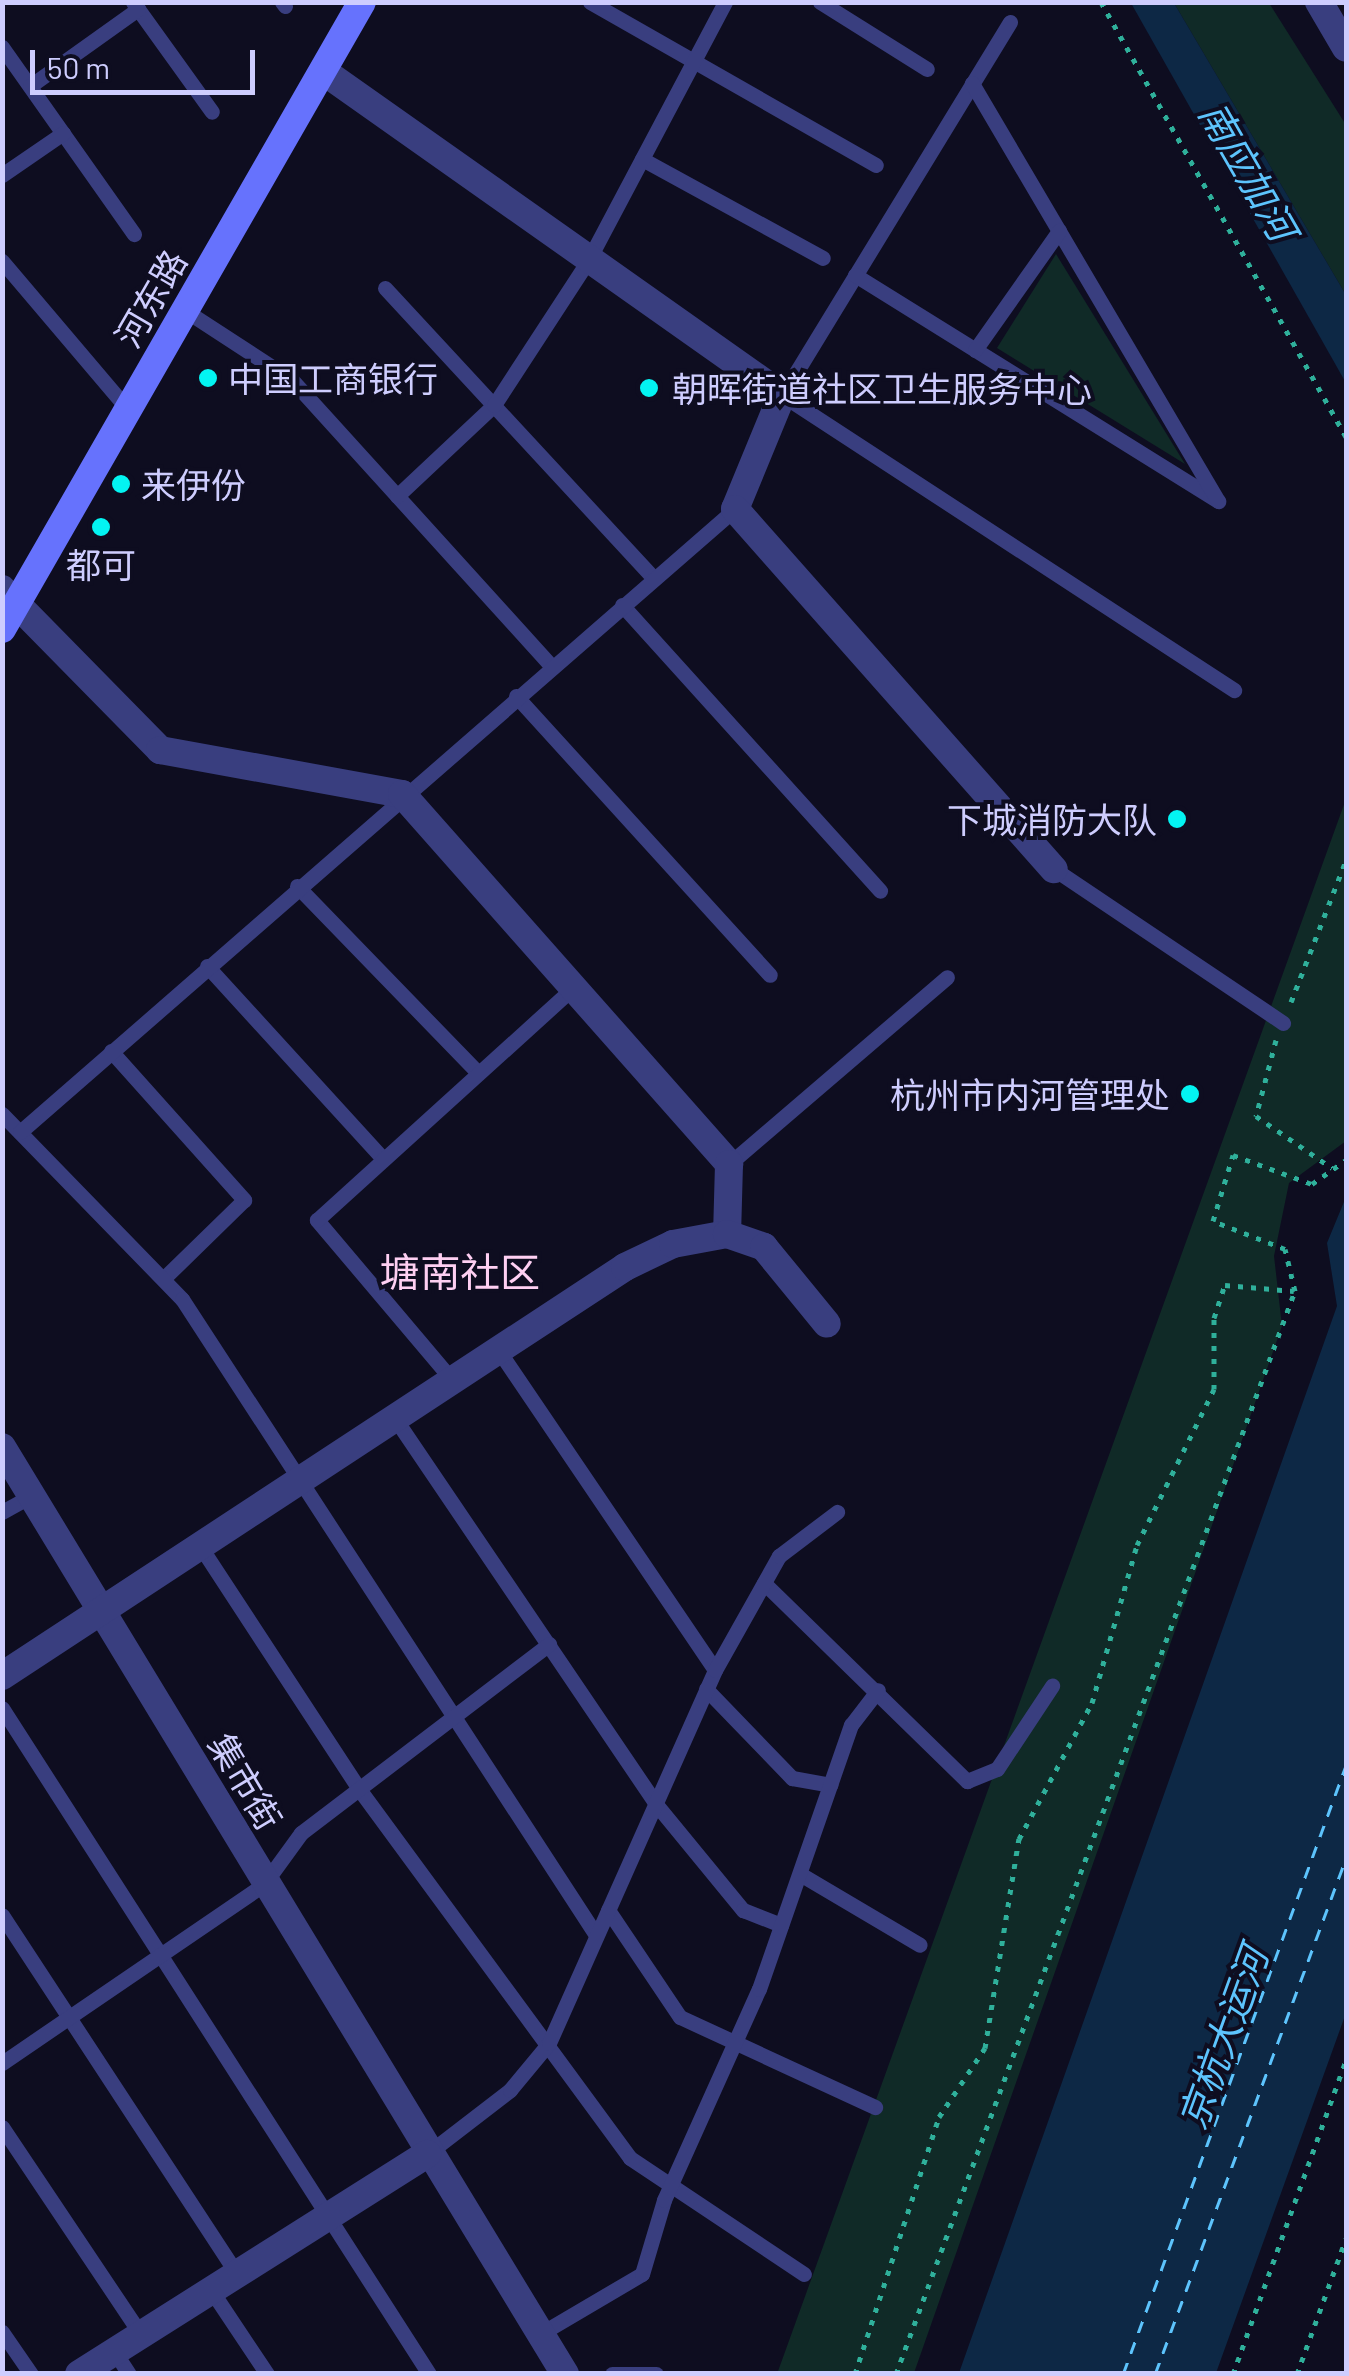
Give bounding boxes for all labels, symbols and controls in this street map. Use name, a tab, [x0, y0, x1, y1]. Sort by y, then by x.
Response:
scale bar	[35, 30, 260, 92]
text: 50 m	[47, 49, 110, 85]
water label: 南应加河	[1190, 94, 1306, 248]
street label: 河东路	[106, 242, 194, 354]
place label: 中国工商银行	[228, 357, 438, 399]
marker: 中国工商银行	[197, 367, 219, 389]
place label: 朝晖街道社区卫生服务中心	[672, 367, 1092, 409]
marker: 朝晖街道社区卫生服务中心	[636, 375, 662, 401]
place label: 来伊份	[141, 463, 246, 505]
marker: 来伊份	[110, 473, 132, 495]
marker: 都可	[90, 516, 112, 538]
place label: 都可	[66, 543, 136, 585]
place label: 下城消防大队	[947, 798, 1157, 840]
marker: 下城消防大队	[1166, 808, 1188, 830]
place label: 杭州市内河管理处	[890, 1073, 1170, 1115]
marker: 杭州市内河管理处	[1179, 1083, 1201, 1105]
district label: 塘南社区	[380, 1247, 540, 1295]
street label: 集市街	[201, 1725, 291, 1837]
water label: 京杭大运河	[1169, 1941, 1277, 2135]

